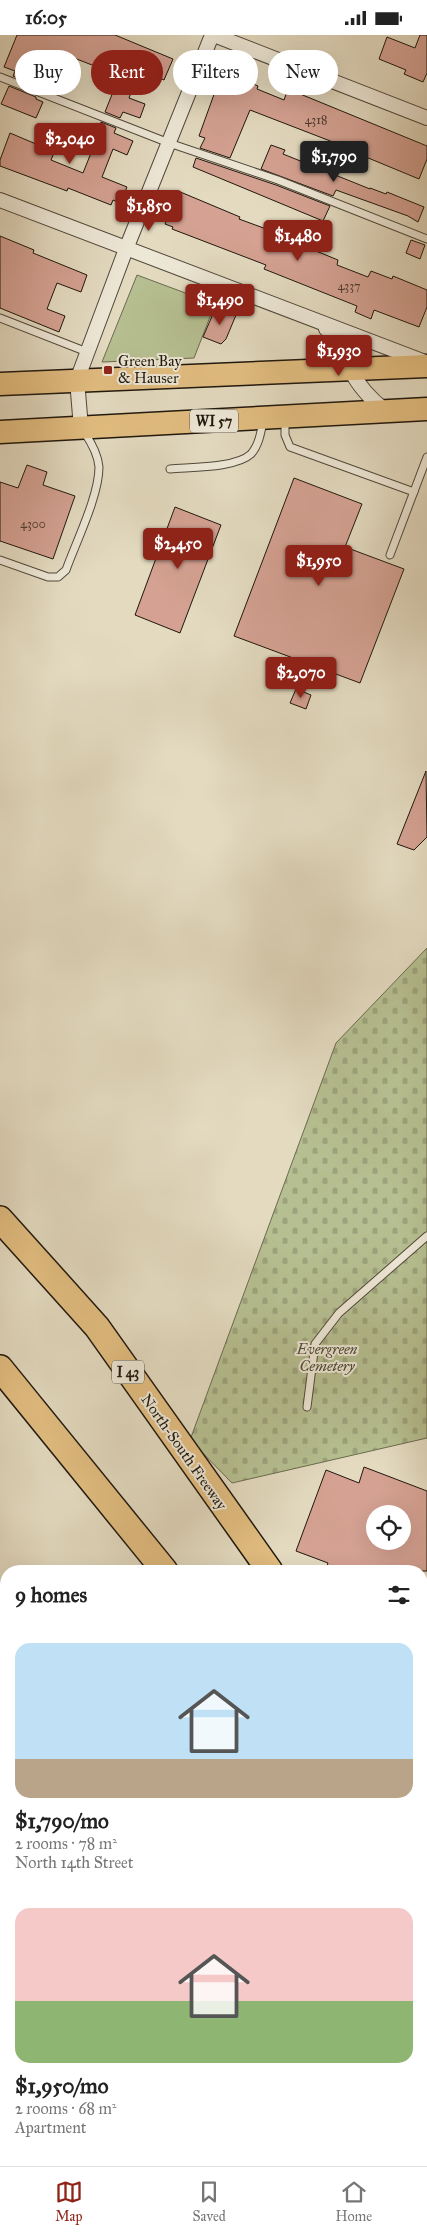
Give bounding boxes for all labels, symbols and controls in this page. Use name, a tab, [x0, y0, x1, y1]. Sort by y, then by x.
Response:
text: 16:05	[25, 6, 67, 29]
chip: Buy	[15, 50, 81, 95]
chip: Rent	[91, 50, 163, 95]
chip: Filters	[173, 50, 258, 95]
chip: New	[268, 50, 338, 95]
house number: 4318	[305, 113, 327, 127]
pin: $2,040	[29, 123, 111, 165]
text: $2,040	[45, 129, 95, 148]
pin: $1,790	[293, 141, 375, 183]
text: $1,790	[311, 147, 357, 166]
pin: $1,850	[108, 189, 190, 232]
text: $1,850	[126, 196, 172, 215]
pin: $1,480	[257, 219, 339, 262]
text: $1,480	[274, 226, 322, 245]
house number: 4337	[338, 279, 360, 293]
pin: $1,490	[179, 283, 261, 326]
text: $1,490	[196, 290, 244, 309]
pin: $1,930	[298, 335, 380, 377]
text: $1,930	[317, 341, 361, 360]
place label: Green Bay & Hauser	[118, 352, 182, 387]
marker: Green Bay & Hauser	[102, 364, 114, 376]
road number: WI 57	[190, 409, 238, 433]
house number: 4300	[20, 517, 46, 531]
pin: $2,450	[137, 527, 219, 570]
text: $2,450	[154, 534, 202, 553]
pin: $1,950	[278, 545, 360, 587]
text: $1,950	[296, 551, 342, 570]
pin: $2,070	[260, 657, 342, 699]
text: $2,070	[276, 663, 326, 682]
park label: Evergreen Cemetery	[296, 1340, 358, 1375]
road number: I 43	[112, 1360, 144, 1383]
street label: North-South Freeway	[137, 1391, 231, 1514]
map controls	[366, 1505, 411, 1550]
button: locate	[366, 1505, 411, 1550]
icon: filters	[385, 1581, 413, 1609]
text: 9 homes	[15, 1582, 87, 1608]
icon: home	[169, 1676, 259, 1766]
text: $1,790/mo	[15, 1808, 109, 1834]
text: 2 rooms · 78 m²	[15, 1834, 117, 1853]
text: North 14th Street	[15, 1853, 133, 1872]
icon: home	[169, 1941, 259, 2031]
text: $1,950/mo	[15, 2073, 108, 2099]
text: 2 rooms · 68 m²	[15, 2099, 116, 2118]
text: Apartment	[15, 2118, 87, 2137]
tab: Map	[55, 2178, 83, 2225]
tab: Saved	[193, 2178, 226, 2225]
tab: Home	[336, 2178, 372, 2225]

